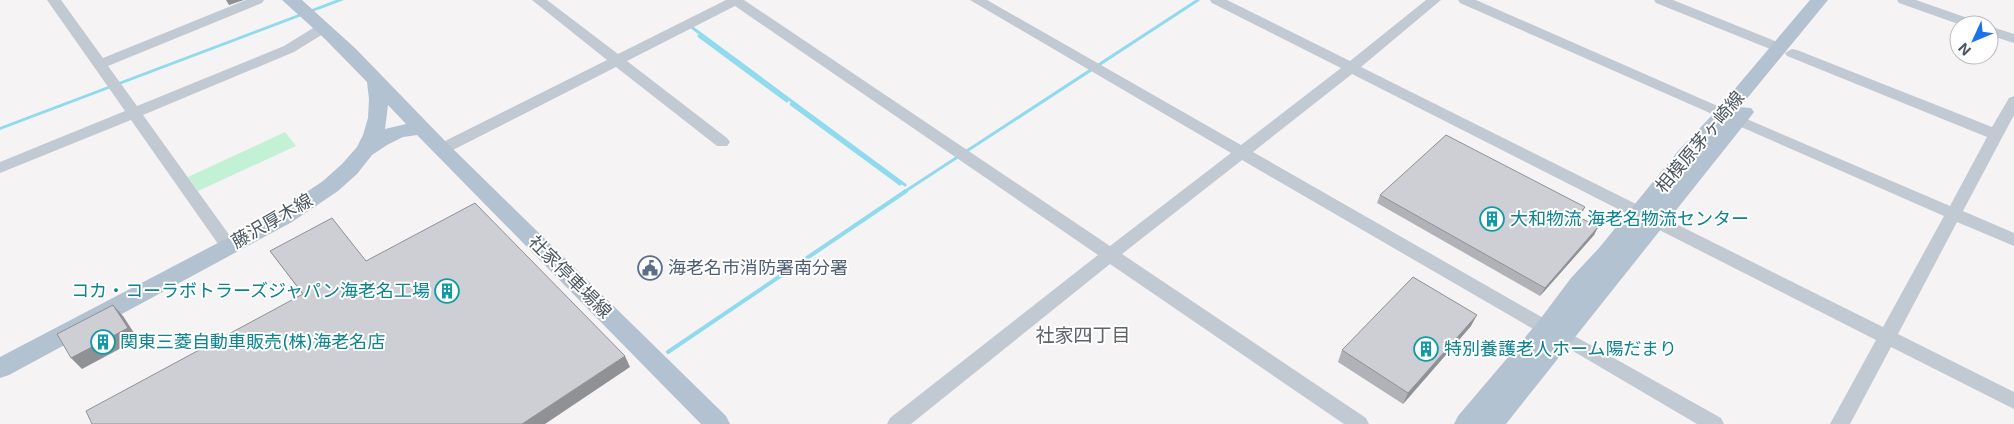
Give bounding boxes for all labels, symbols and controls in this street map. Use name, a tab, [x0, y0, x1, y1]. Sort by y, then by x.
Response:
north arrow	[1949, 15, 1999, 65]
text: N	[1954, 40, 1974, 59]
street label: 相模原茅ヶ崎線	[1651, 87, 1748, 197]
street label: 藤沢厚木線	[228, 189, 316, 252]
building icon: 大和物流 海老名物流センター	[1479, 206, 1505, 232]
place label: 大和物流 海老名物流センター	[1510, 208, 1749, 229]
street label: 社家停車場線	[525, 231, 616, 322]
public building icon: 海老名市消防署南分署	[637, 255, 663, 281]
place label: 海老名市消防署南分署	[668, 257, 848, 278]
building icon: コカ・コーラボトラーズジャパン海老名工場	[434, 278, 460, 304]
place label: コカ・コーラボトラーズジャパン海老名工場	[71, 280, 430, 301]
district label: 社家四丁目	[1035, 324, 1131, 347]
building icon: 関東三菱自動車販売(株)海老名店	[90, 329, 116, 355]
place label: 関東三菱自動車販売(株)海老名店	[120, 331, 385, 352]
building icon: 特別養護老人ホーム陽だまり	[1413, 336, 1439, 362]
place label: 特別養護老人ホーム陽だまり	[1444, 338, 1677, 359]

